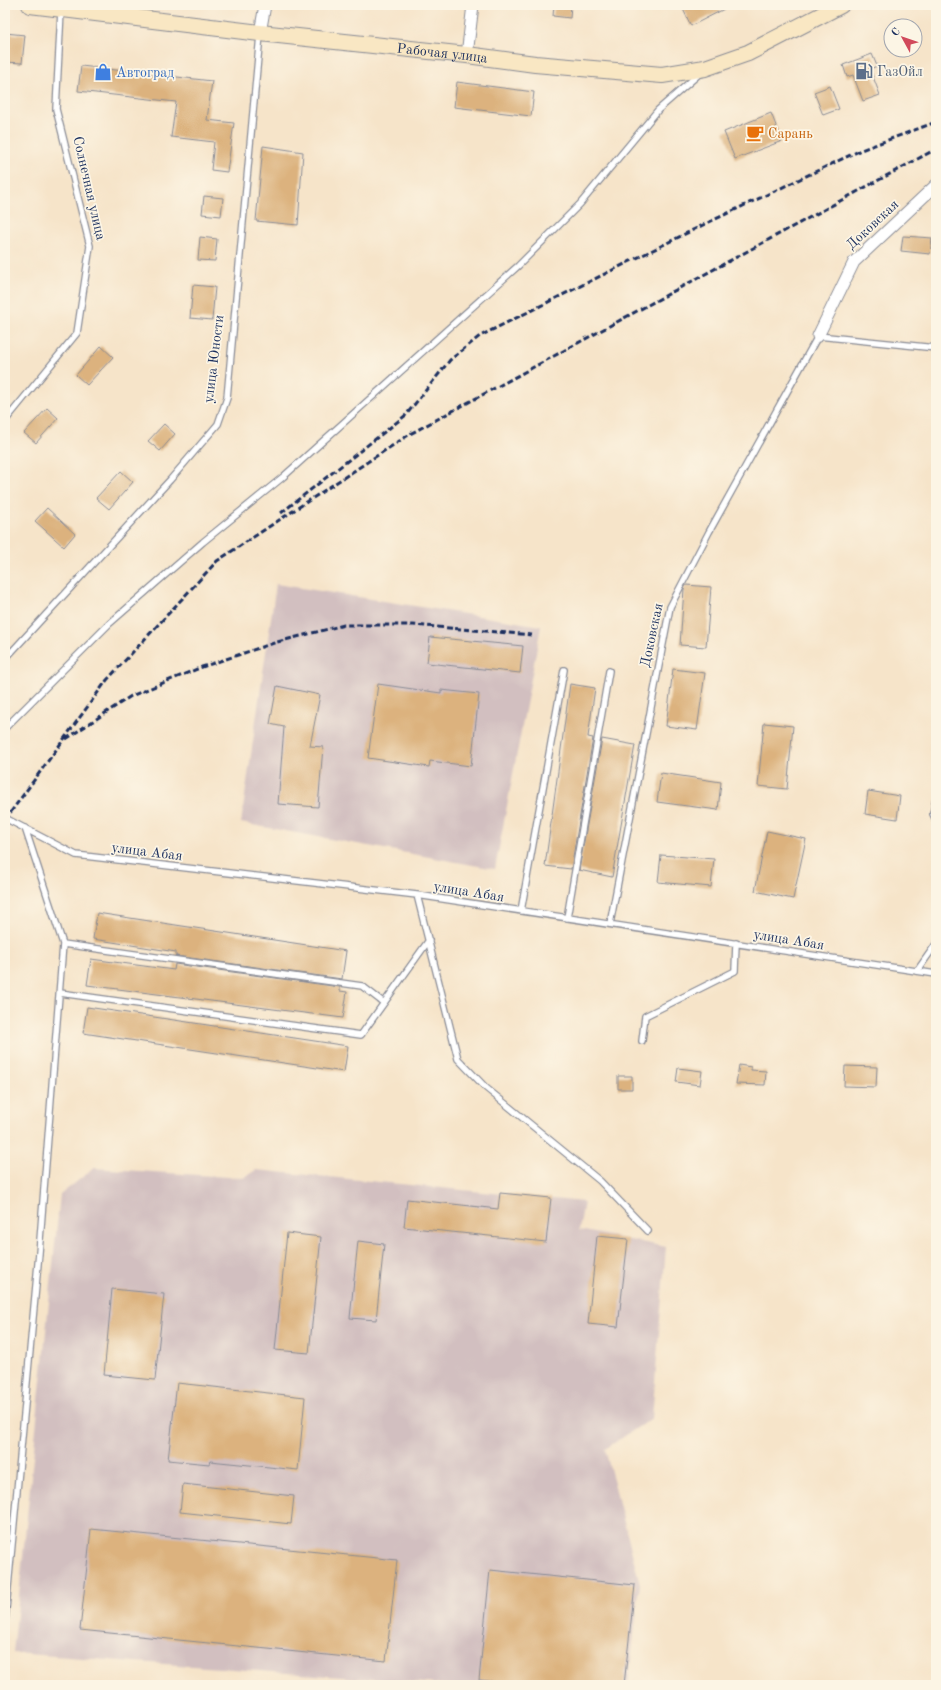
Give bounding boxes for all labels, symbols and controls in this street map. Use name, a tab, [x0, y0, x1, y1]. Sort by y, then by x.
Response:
north arrow	[883, 18, 923, 58]
text: С	[890, 26, 903, 39]
street label: Рабочая улица	[396, 42, 488, 66]
fuel station icon: ГазОйл	[854, 61, 874, 81]
shop icon: Автоград	[93, 62, 113, 82]
place label: ГазОйл	[877, 65, 923, 79]
place label: Автоград	[116, 66, 174, 80]
cafe icon: Сарань	[745, 123, 765, 143]
place label: Сарань	[768, 127, 813, 141]
street label: Солнечная улица	[70, 135, 108, 242]
street label: Доковская	[844, 197, 901, 252]
street label: улица Юности	[202, 314, 226, 404]
street label: Доковская	[638, 602, 666, 669]
street label: улица Абая	[111, 841, 183, 863]
street label: улица Абая	[432, 879, 505, 905]
street label: улица Абая	[752, 927, 825, 953]

